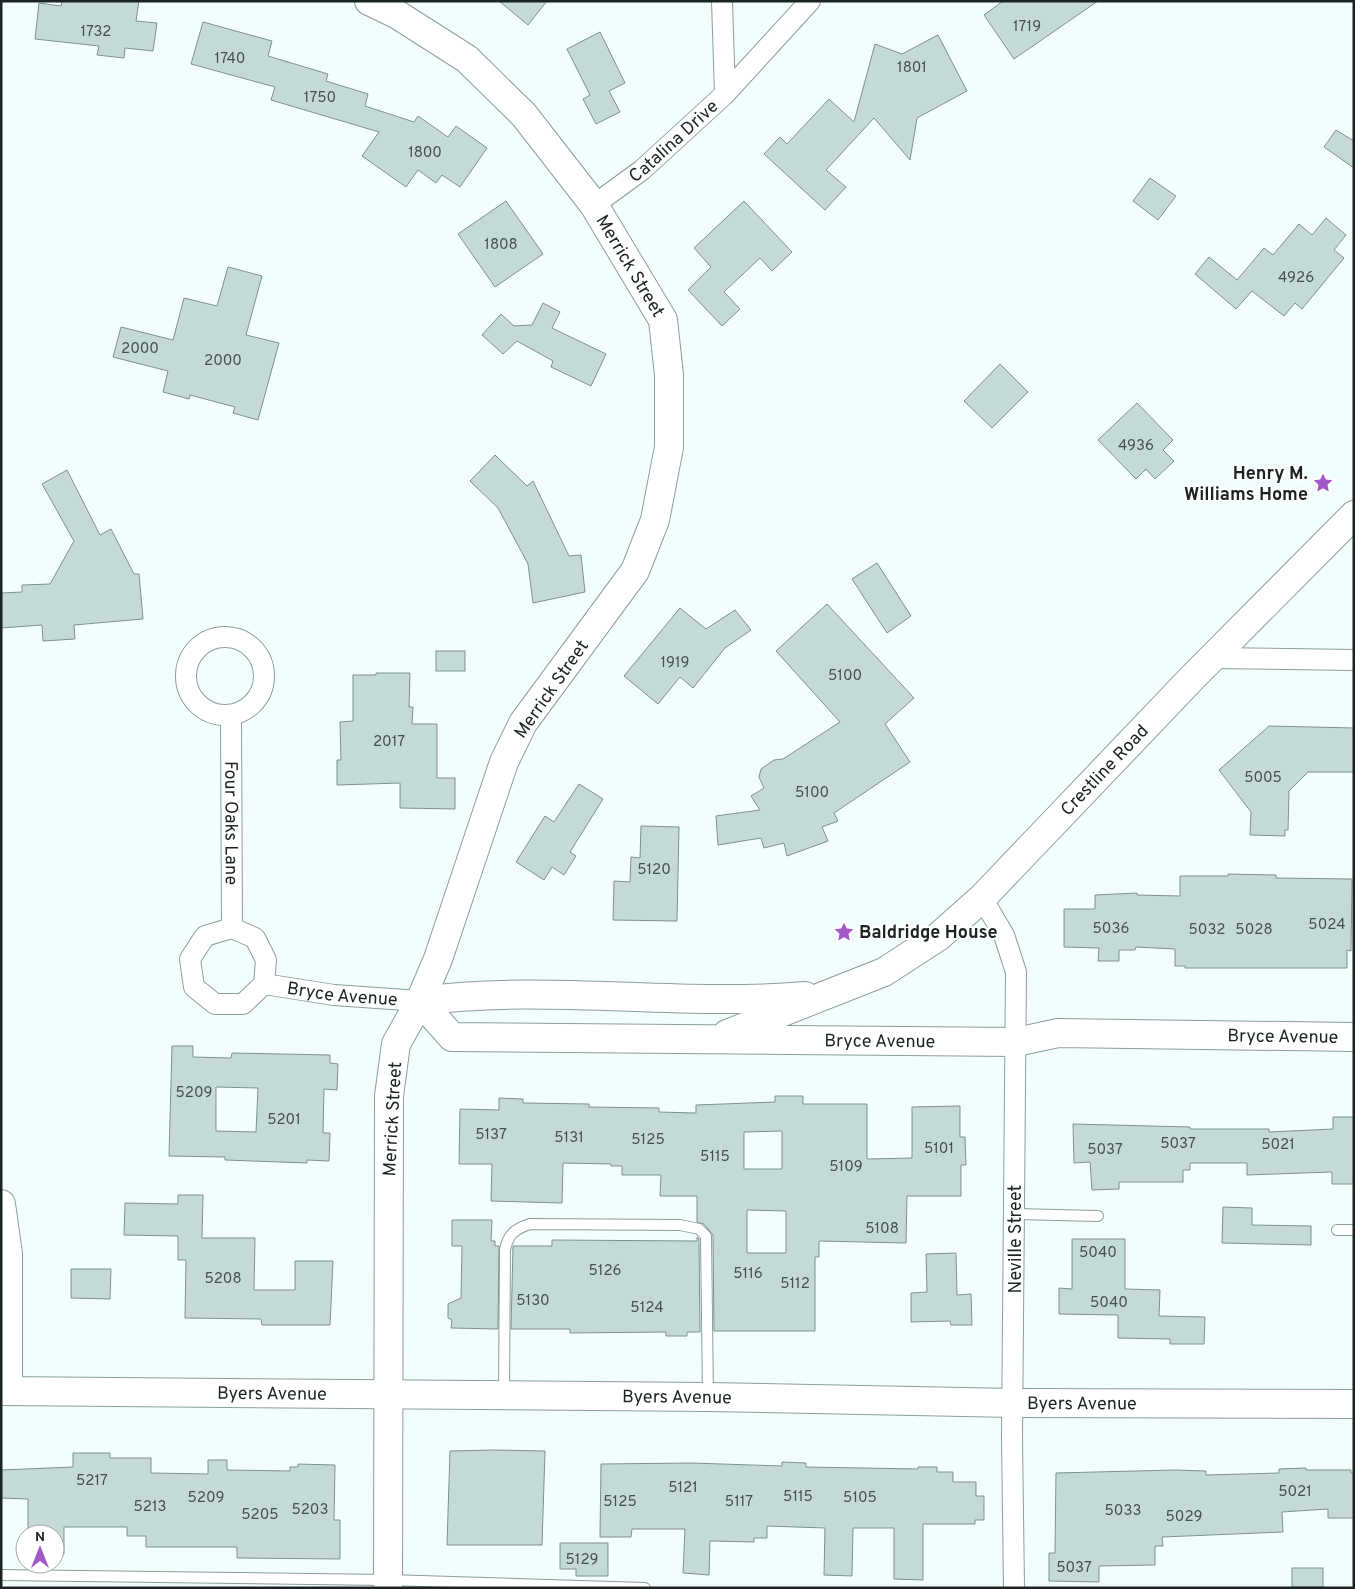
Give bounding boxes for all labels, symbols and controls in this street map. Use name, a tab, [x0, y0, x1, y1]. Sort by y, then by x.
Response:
house number: 1719	[1013, 18, 1041, 37]
house number: 1732	[80, 23, 112, 42]
house number: 1740	[215, 50, 245, 69]
house number: 1801	[897, 59, 927, 78]
house number: 1750	[304, 89, 336, 108]
street label: Catalina Drive	[625, 96, 724, 189]
house number: 1800	[408, 144, 442, 163]
street label: Merrick Street	[590, 211, 669, 322]
house number: 1808	[484, 236, 518, 255]
house number: 4926	[1278, 269, 1314, 288]
house number: 2000	[121, 340, 159, 359]
house number: 2000	[204, 352, 242, 371]
house number: 4936	[1118, 437, 1154, 456]
place label: Henry M. Williams Home	[1184, 463, 1308, 507]
place icon: Henry M. Williams Home	[1312, 472, 1334, 494]
street label: Merrick Street	[510, 636, 595, 744]
house number: 1919	[660, 654, 690, 673]
house number: 5100	[828, 667, 862, 686]
street label: Crestline Road	[1056, 720, 1154, 822]
house number: 2017	[373, 733, 405, 752]
street label: Four Oaks Lane	[218, 761, 242, 885]
house number: 5005	[1244, 769, 1282, 788]
house number: 5100	[795, 784, 829, 803]
house number: 5120	[637, 861, 671, 880]
house number: 5024	[1308, 916, 1346, 935]
house number: 5036	[1093, 920, 1129, 939]
place icon: Baldridge House	[833, 921, 855, 943]
house number: 5032	[1189, 921, 1225, 940]
house number: 5028	[1235, 921, 1273, 940]
place label: Baldridge House	[859, 922, 997, 945]
street label: Bryce Avenue	[285, 978, 398, 1012]
street label: Bryce Avenue	[1227, 1025, 1338, 1050]
street label: Bryce Avenue	[824, 1030, 935, 1054]
street label: Merrick Street	[379, 1061, 408, 1177]
house number: 5209	[175, 1084, 213, 1103]
house number: 5201	[267, 1111, 301, 1130]
house number: 5137	[475, 1126, 507, 1145]
house number: 5131	[554, 1129, 584, 1148]
house number: 5125	[631, 1131, 665, 1150]
house number: 5037	[1160, 1135, 1196, 1154]
house number: 5021	[1261, 1136, 1295, 1155]
house number: 5101	[924, 1140, 954, 1159]
house number: 5037	[1087, 1141, 1123, 1160]
house number: 5115	[700, 1148, 730, 1167]
house number: 5109	[829, 1158, 863, 1177]
street label: Neville Street	[1005, 1185, 1028, 1293]
house number: 5108	[865, 1220, 899, 1239]
house number: 5040	[1079, 1244, 1117, 1263]
house number: 5126	[588, 1262, 622, 1281]
house number: 5116	[733, 1265, 763, 1284]
house number: 5208	[204, 1270, 242, 1289]
house number: 5112	[780, 1275, 810, 1294]
house number: 5130	[516, 1292, 550, 1311]
house number: 5040	[1090, 1294, 1128, 1313]
house number: 5124	[630, 1299, 664, 1318]
street label: Byers Avenue	[217, 1383, 327, 1407]
street label: Byers Avenue	[622, 1386, 732, 1410]
street label: Byers Avenue	[1027, 1393, 1137, 1416]
house number: 5217	[76, 1472, 108, 1491]
house number: 5121	[668, 1479, 698, 1498]
house number: 5021	[1278, 1483, 1312, 1502]
house number: 5115	[783, 1488, 813, 1507]
house number: 5209	[187, 1489, 225, 1508]
house number: 5105	[843, 1489, 877, 1508]
house number: 5125	[603, 1493, 637, 1512]
house number: 5117	[725, 1493, 753, 1512]
house number: 5213	[133, 1498, 167, 1517]
house number: 5203	[291, 1501, 329, 1520]
house number: 5033	[1105, 1502, 1141, 1521]
house number: 5205	[241, 1506, 279, 1525]
house number: 5029	[1165, 1508, 1203, 1527]
north arrow	[15, 1524, 65, 1574]
text: N	[35, 1529, 45, 1546]
house number: 5129	[565, 1551, 599, 1570]
house number: 5037	[1056, 1559, 1092, 1578]

